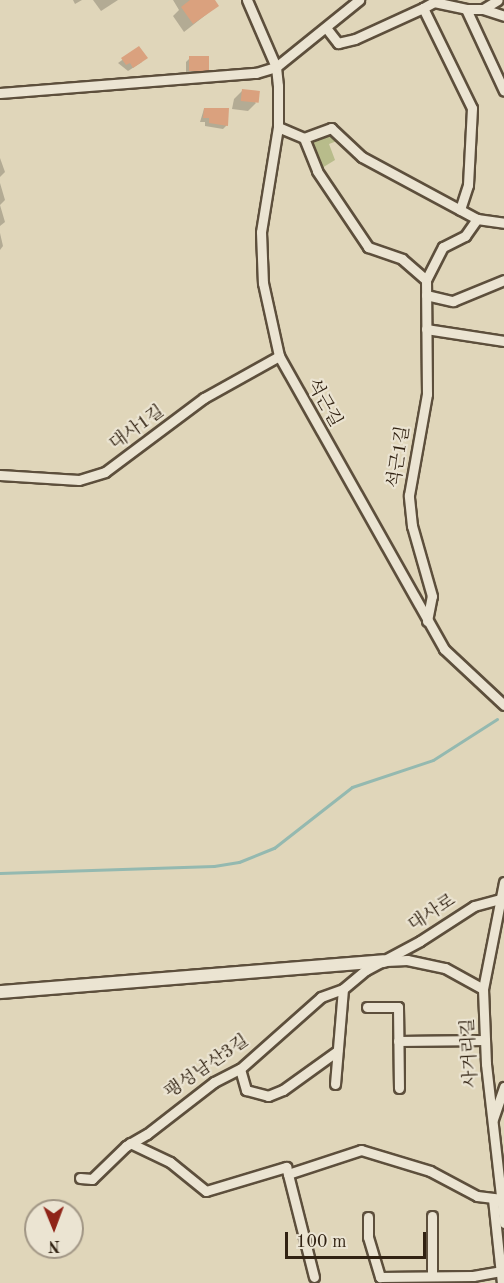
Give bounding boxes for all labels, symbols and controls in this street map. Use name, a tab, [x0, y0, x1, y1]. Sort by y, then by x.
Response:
street label: 석근길	[302, 375, 346, 431]
street label: 대사1길	[105, 401, 169, 455]
street label: 석근1길	[383, 424, 415, 490]
street label: 대사로	[404, 890, 460, 936]
street label: 사거리길	[457, 1018, 483, 1088]
street label: 팽성남산3길	[161, 1030, 253, 1104]
north arrow	[24, 1199, 84, 1259]
scale bar	[288, 1220, 429, 1258]
text: 100 m	[296, 1233, 347, 1251]
text: N	[48, 1237, 61, 1253]

